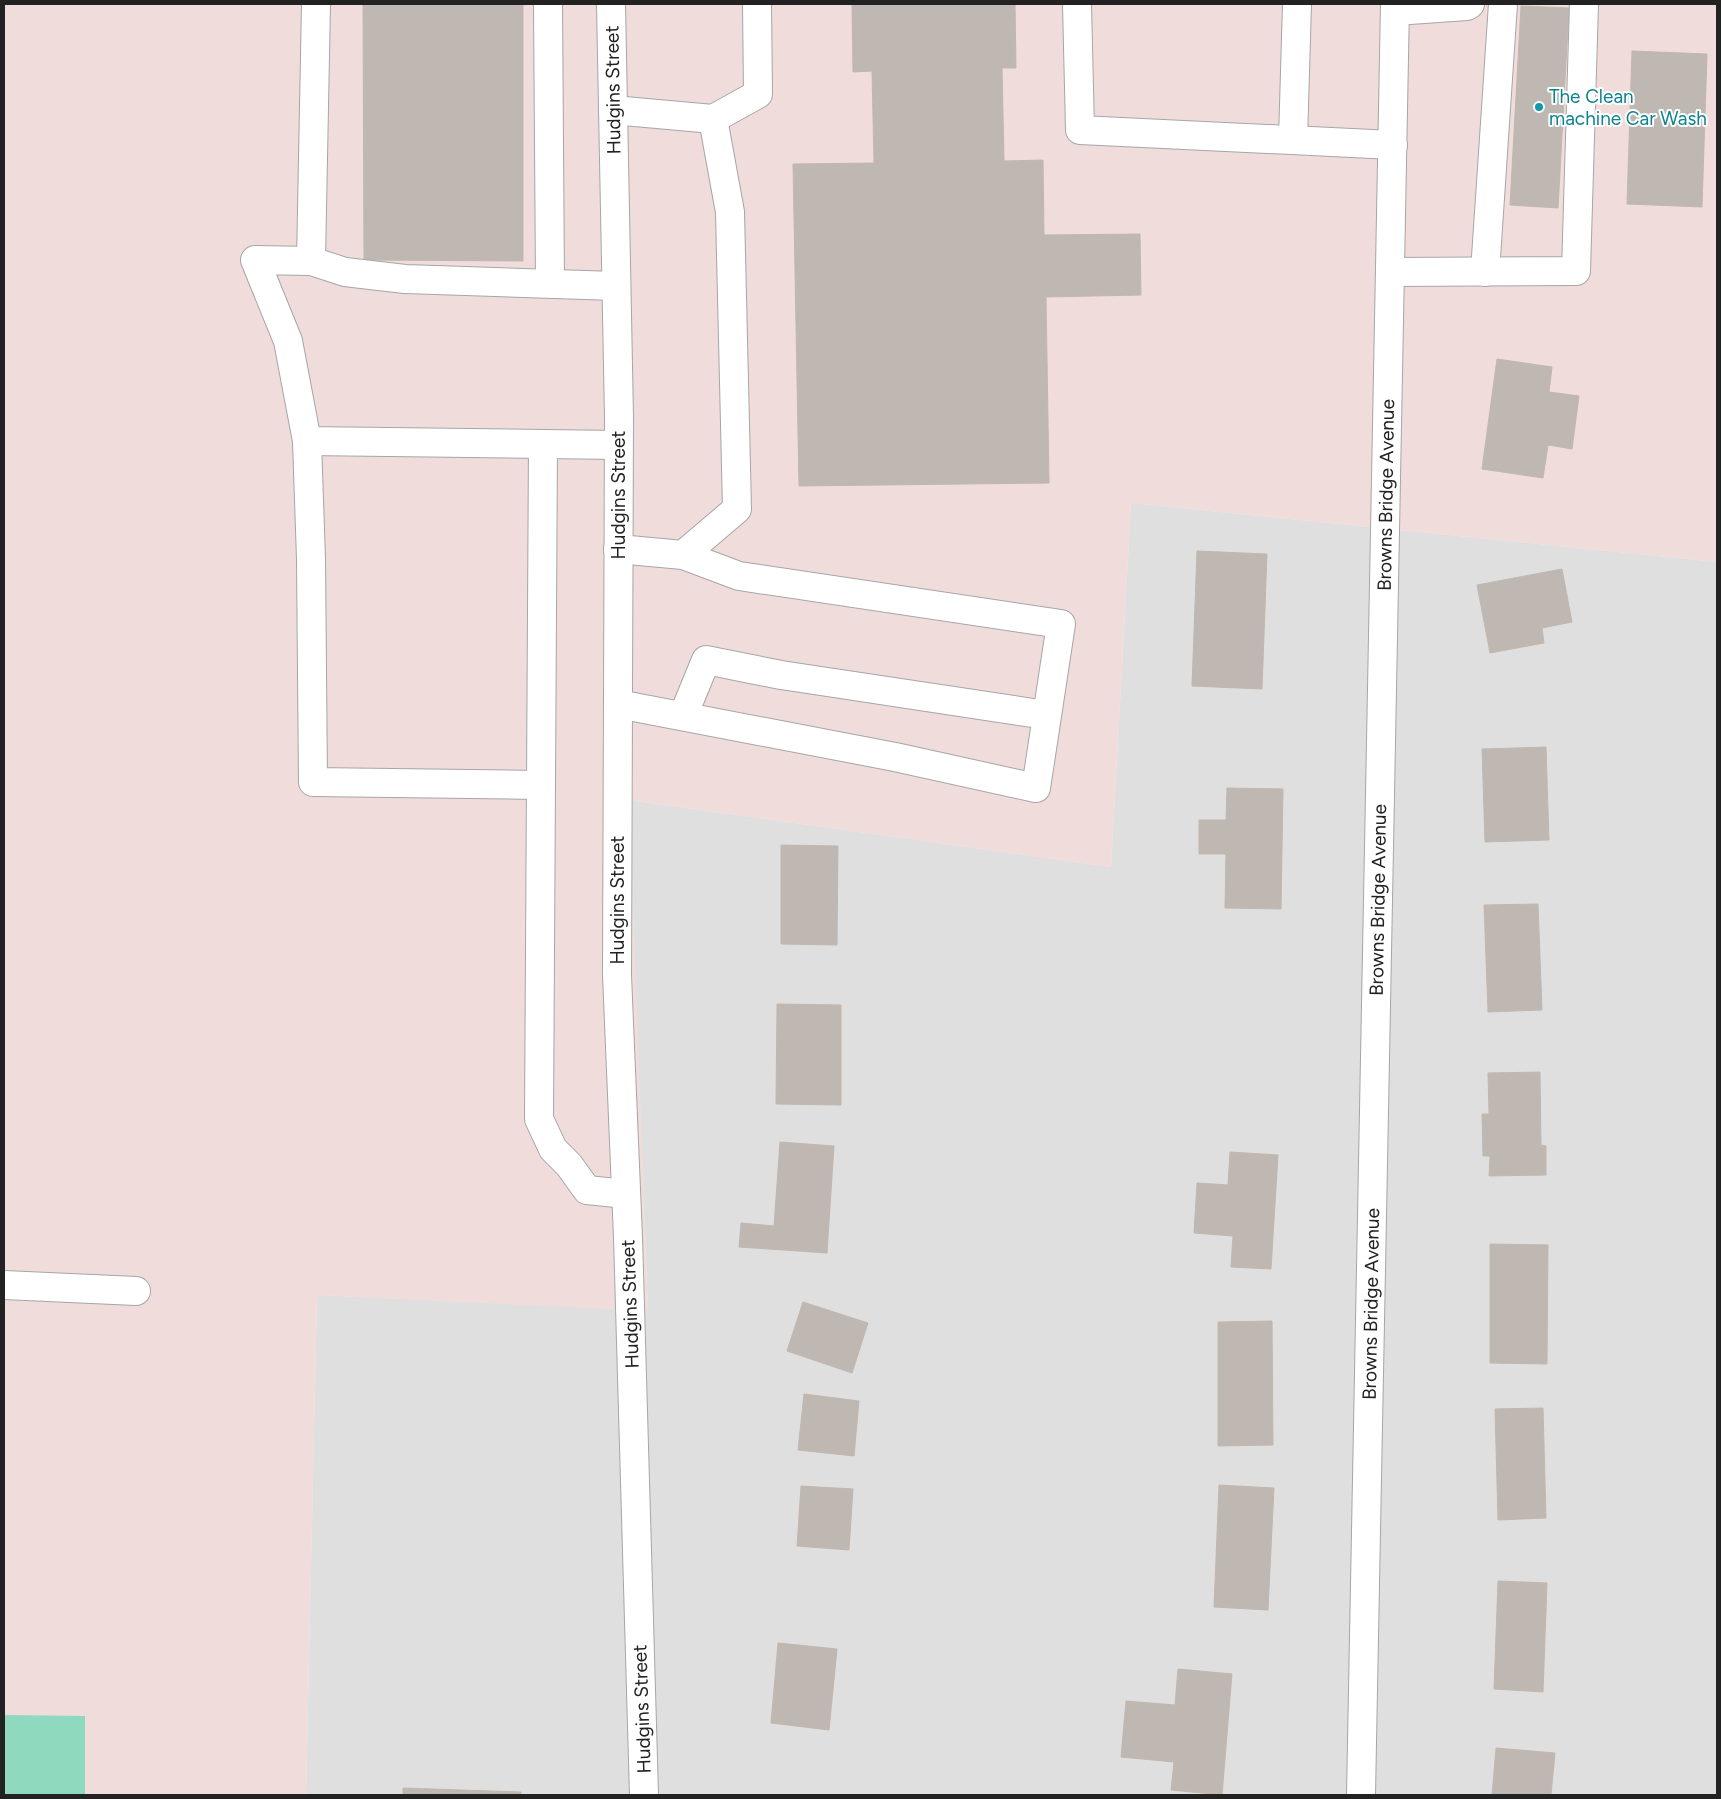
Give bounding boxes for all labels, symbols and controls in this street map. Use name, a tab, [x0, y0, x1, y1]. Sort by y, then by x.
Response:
street label: Hudgins Street	[600, 25, 626, 155]
place label: The Clean machine Car Wash	[1549, 85, 1707, 130]
marker: The Clean machine Car Wash	[1533, 101, 1545, 113]
street label: Browns Bridge Avenue	[1373, 399, 1399, 591]
street label: Hudgins Street	[607, 431, 630, 559]
street label: Browns Bridge Avenue	[1365, 804, 1391, 996]
street label: Hudgins Street	[606, 836, 629, 964]
street label: Browns Bridge Avenue	[1358, 1208, 1384, 1400]
street label: Hudgins Street	[616, 1239, 644, 1369]
street label: Hudgins Street	[628, 1644, 656, 1774]

